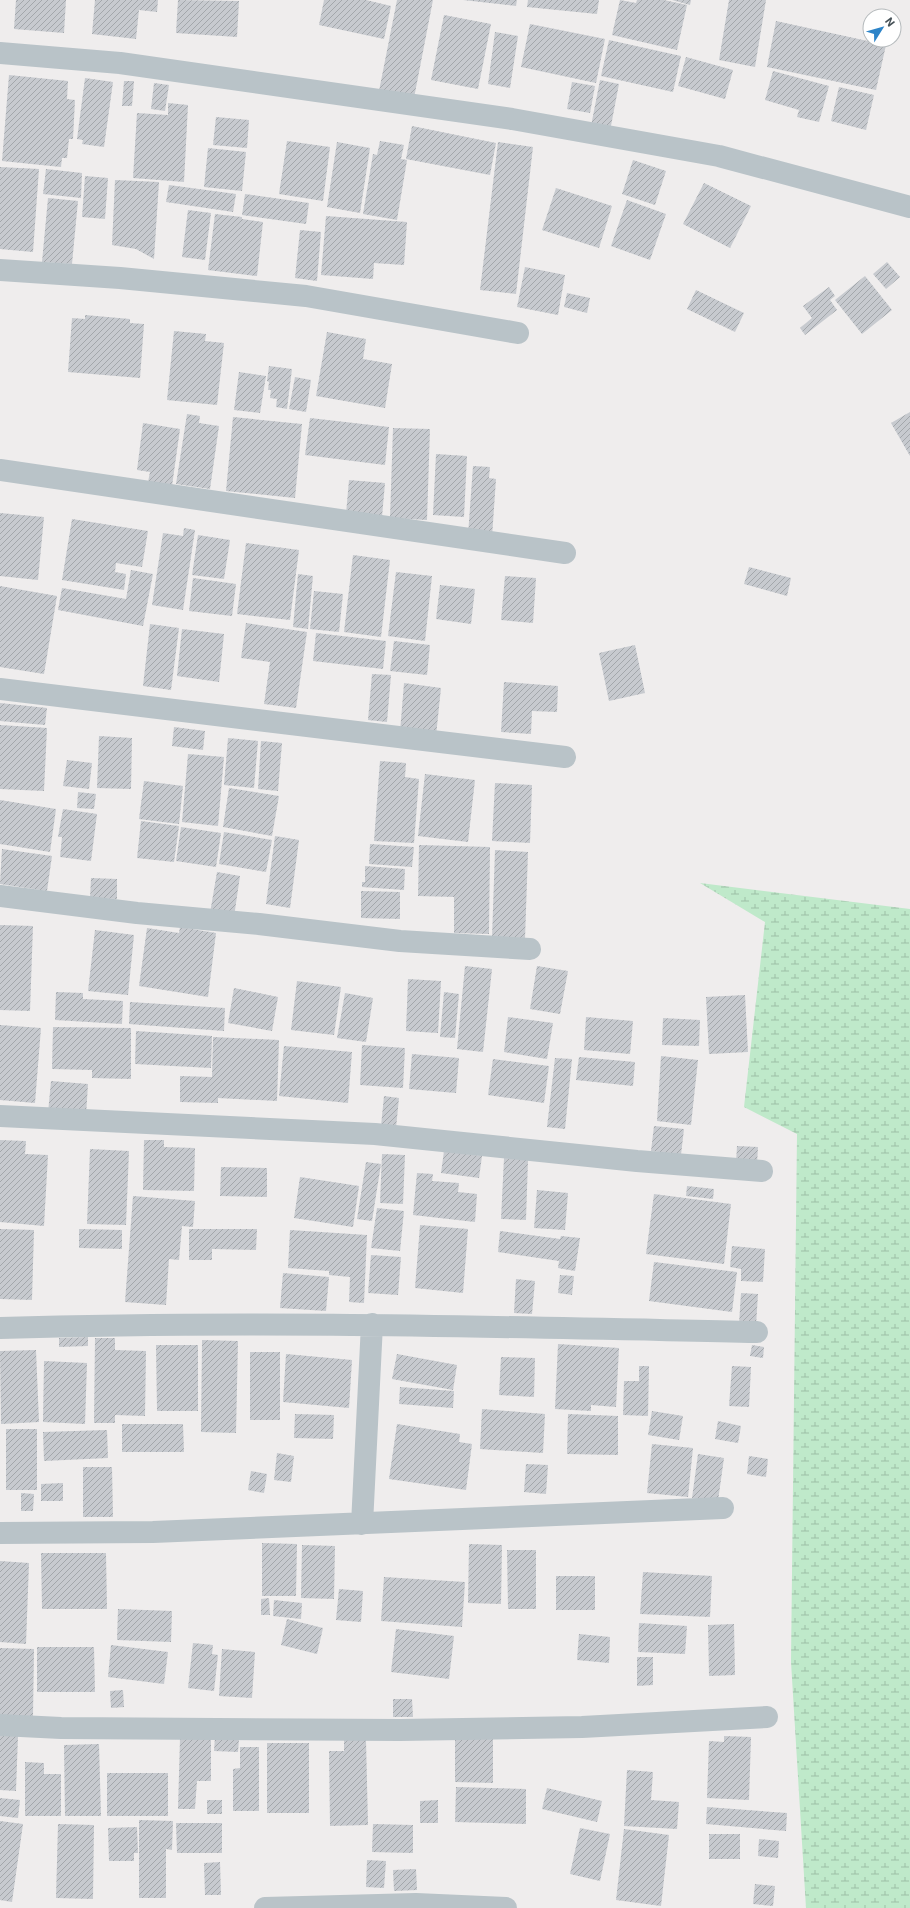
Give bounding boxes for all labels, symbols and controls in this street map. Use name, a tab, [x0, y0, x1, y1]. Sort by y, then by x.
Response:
north arrow	[862, 8, 902, 48]
text: N	[882, 15, 897, 29]

